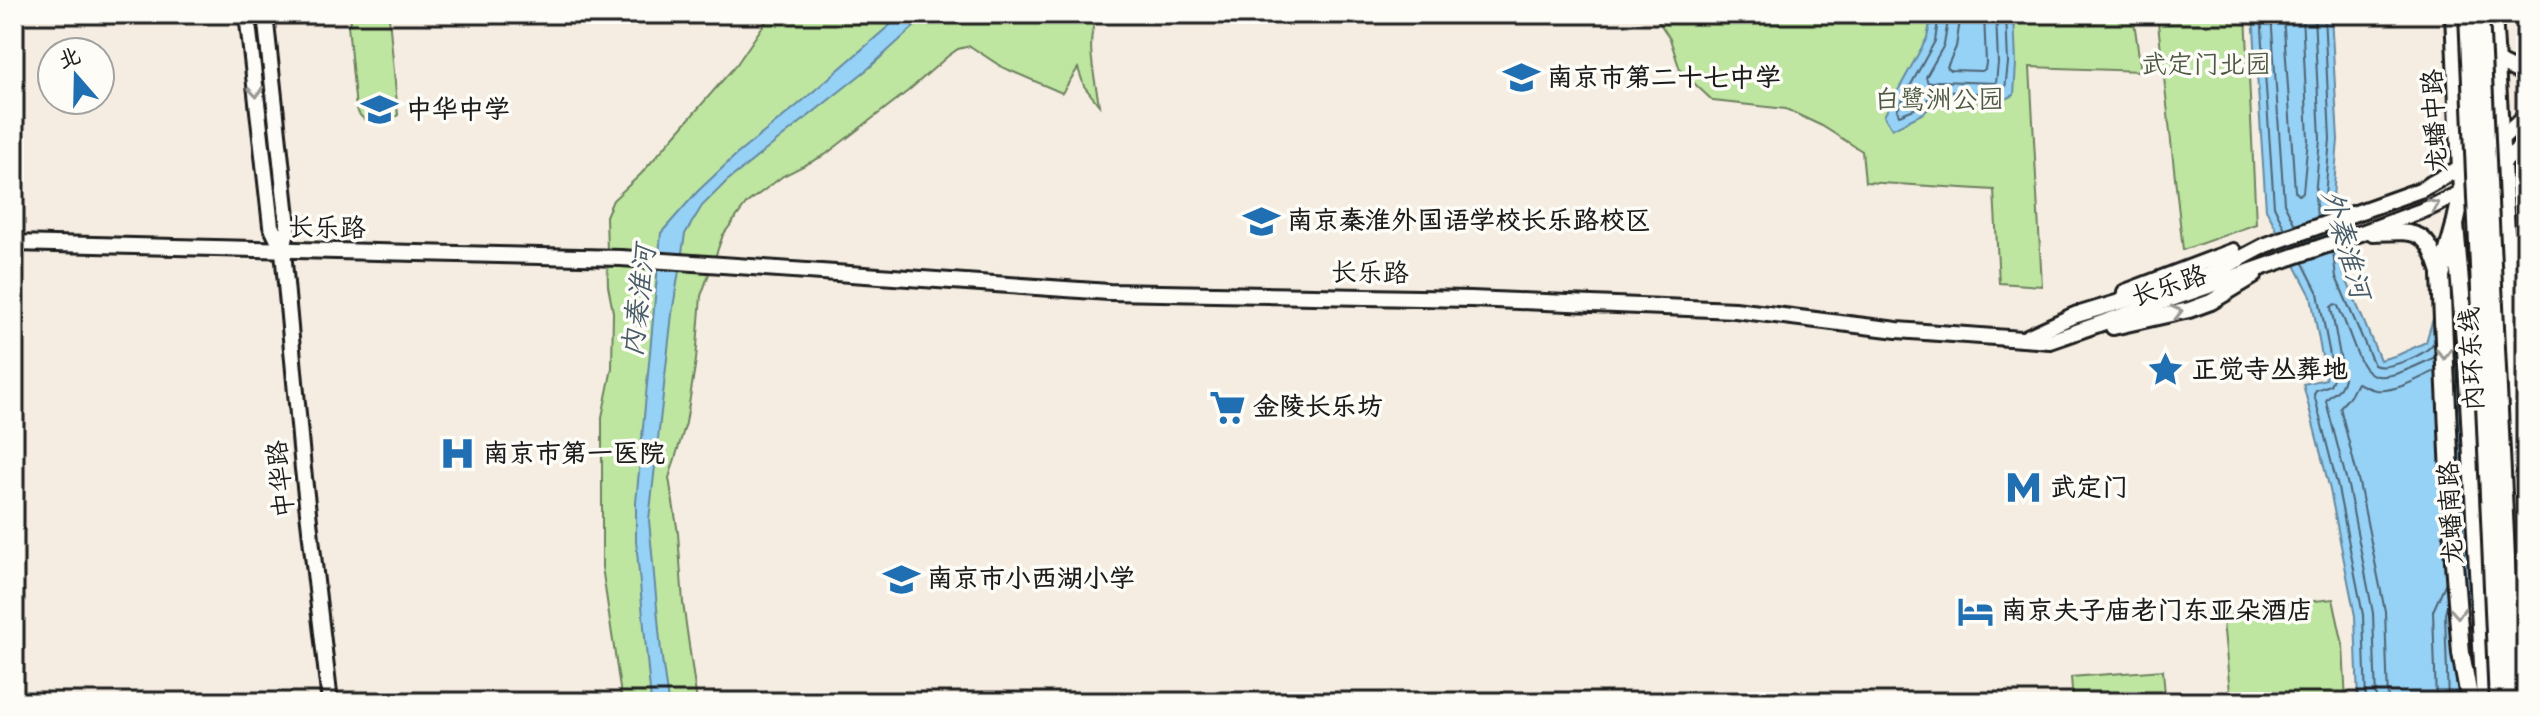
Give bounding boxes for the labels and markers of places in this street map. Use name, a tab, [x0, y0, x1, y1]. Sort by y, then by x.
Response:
school or university icon: 南京市第二十七中学	[1502, 59, 1540, 97]
place label: 南京市第二十七中学	[1547, 63, 1781, 93]
school or university icon: 中华中学	[361, 91, 399, 129]
place label: 中华中学	[406, 95, 510, 125]
school or university icon: 南京秦淮外国语学校长乐路校区	[1242, 202, 1280, 240]
place label: 南京秦淮外国语学校长乐路校区	[1287, 206, 1651, 236]
place icon: 正觉寺丛葬地	[2147, 351, 2185, 389]
place label: 正觉寺丛葬地	[2192, 355, 2348, 385]
supermarket icon: 金陵长乐坊	[1208, 388, 1246, 426]
place label: 金陵长乐坊	[1253, 392, 1383, 422]
hospital icon: 南京市第一医院	[438, 435, 476, 473]
place label: 南京市第一医院	[483, 439, 665, 469]
metro station icon: 武定门	[2005, 469, 2043, 507]
place label: 武定门	[2050, 473, 2128, 503]
school or university icon: 南京市小西湖小学	[882, 560, 920, 598]
place label: 南京市小西湖小学	[927, 564, 1135, 594]
hotel icon: 南京夫子庙老门东亚朵酒店	[1956, 592, 1994, 630]
place label: 南京夫子庙老门东亚朵酒店	[2001, 596, 2313, 626]

